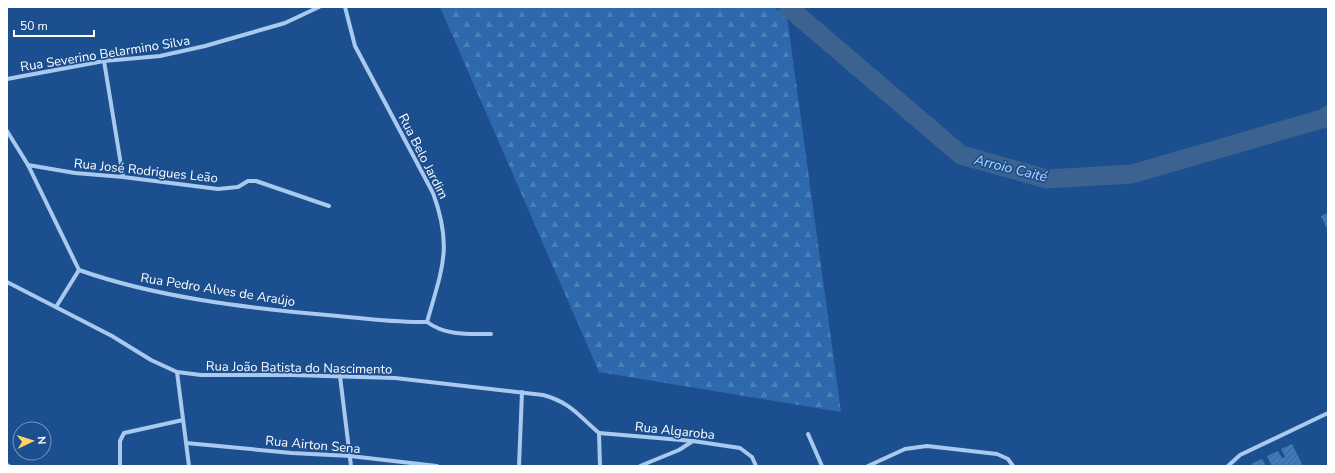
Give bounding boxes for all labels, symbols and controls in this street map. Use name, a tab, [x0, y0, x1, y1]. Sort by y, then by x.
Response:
scale bar	[14, 12, 94, 38]
text: 50 m	[20, 18, 48, 34]
street label: Rua Severino Belarmino Silva	[19, 32, 191, 76]
street label: Rua Belo Jardim	[394, 111, 452, 202]
water label: Arroio Caité	[971, 150, 1050, 187]
street label: Rua José Rodrigues Leão	[73, 154, 219, 188]
street label: Rua Pedro Alves de Araújo	[139, 269, 297, 311]
street label: Rua João Batista do Nascimento	[206, 357, 392, 379]
street label: Rua Algaroba	[634, 418, 716, 444]
north arrow	[12, 421, 52, 461]
street label: Rua Airton Sena	[265, 432, 361, 458]
text: N	[34, 436, 49, 445]

